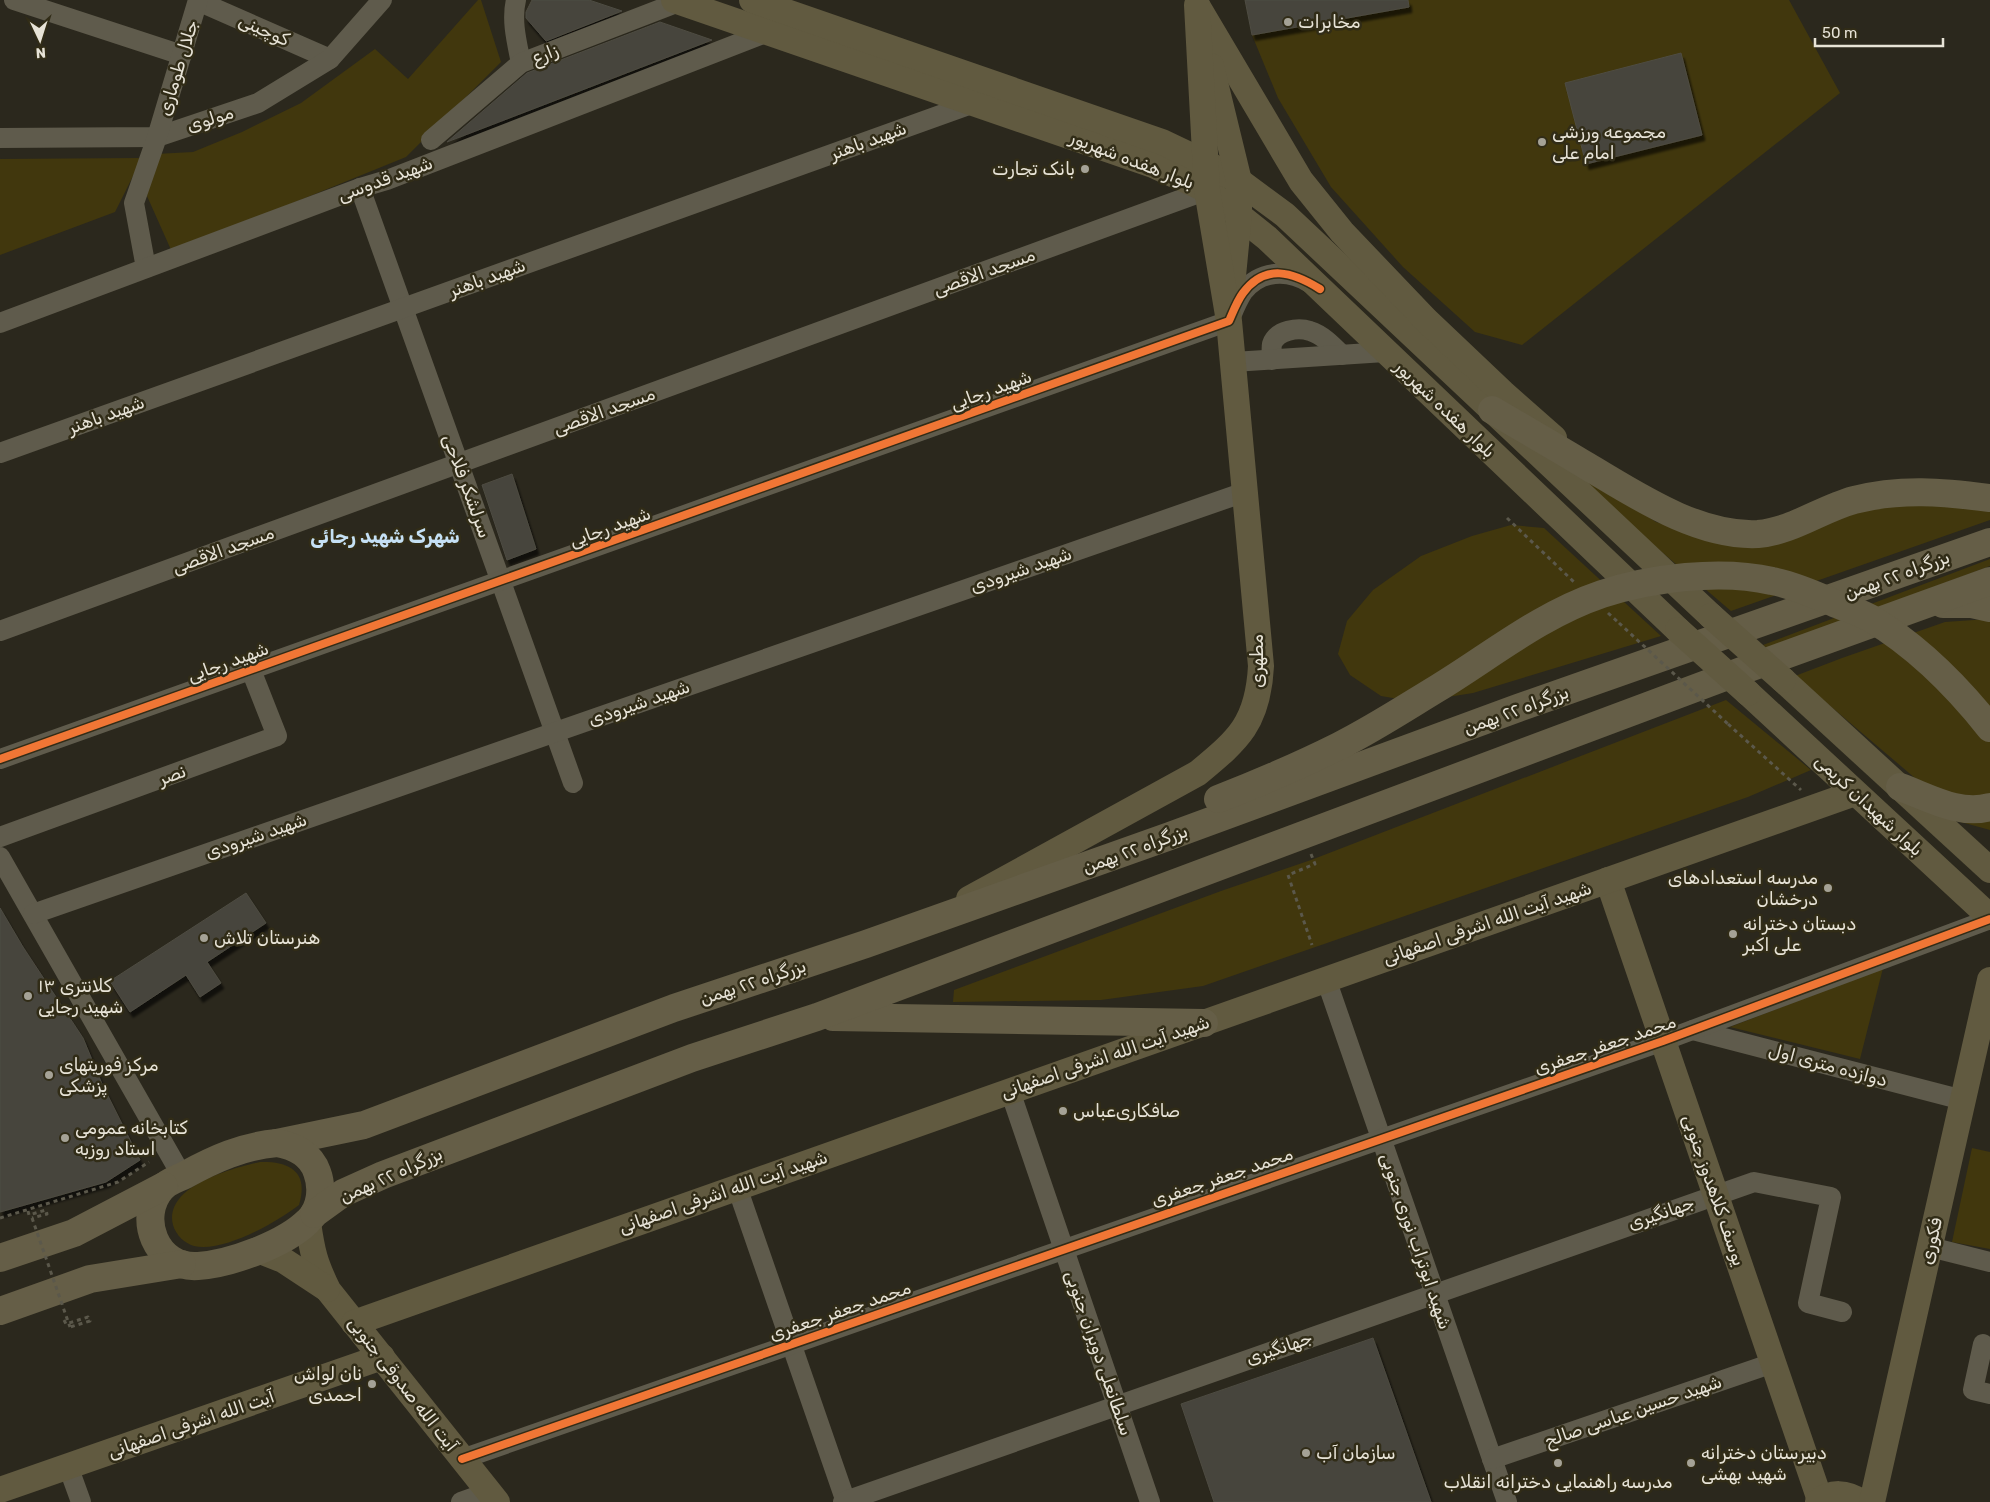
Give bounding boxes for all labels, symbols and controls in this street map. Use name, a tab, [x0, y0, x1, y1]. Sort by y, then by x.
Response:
street label: کوچینی	[235, 9, 293, 51]
place label: مخابرات	[1298, 11, 1360, 33]
north arrow	[15, 15, 65, 65]
scale bar	[1815, 15, 1942, 47]
marker: مخابرات	[1282, 16, 1294, 28]
street label: جلال طوماری	[153, 17, 203, 119]
text: 50 m	[1822, 24, 1857, 42]
street label: زارع	[529, 39, 562, 70]
text: N	[35, 44, 46, 61]
street label: مولوی	[184, 101, 236, 137]
street label: شهید باهنر	[826, 117, 909, 165]
place label: مجموعه ورزشی امام علی	[1552, 121, 1666, 164]
street label: بلوار هفده شهریور	[1066, 126, 1197, 194]
marker: مجموعه ورزشی امام علی	[1536, 136, 1548, 148]
street label: شهید قدوسی	[334, 152, 436, 206]
place label: بانک تجارت	[992, 158, 1075, 180]
marker: بانک تجارت	[1079, 163, 1091, 175]
street label: مسجد الاقصی	[930, 243, 1038, 301]
street label: شهید باهنر	[445, 254, 528, 302]
street label: بلوار هفده شهریور	[1389, 355, 1500, 463]
street label: شهید رجایی	[947, 365, 1035, 415]
street label: مسجد الاقصی	[550, 382, 658, 440]
street label: شهید باهنر	[64, 391, 147, 439]
street label: سرلشکر فلاحی	[438, 431, 496, 541]
street label: شهید رجایی	[566, 502, 654, 552]
street label: مسجد الاقصی	[169, 521, 277, 579]
district label: شهرک شهید رجائی	[310, 525, 460, 548]
street label: شهید شیرودی	[967, 542, 1075, 598]
street label: بزرگراه ۲۲ بهمن	[1841, 546, 1953, 604]
street label: مطهری	[1246, 634, 1268, 688]
street label: شهید رجایی	[184, 637, 272, 687]
street label: شهید شیرودی	[585, 675, 693, 731]
street label: بزرگراه ۲۲ بهمن	[1460, 681, 1572, 739]
street label: بلوار شهیدان کریمی	[1810, 749, 1928, 861]
street label: نصر	[154, 760, 189, 790]
street label: شهید شیرودی	[202, 808, 310, 864]
street label: بزرگراه ۲۲ بهمن	[1079, 820, 1191, 878]
place label: مدرسه استعدادهای درخشان	[1668, 867, 1818, 910]
street label: شهید آیت الله اشرفی اصفهانی	[1380, 877, 1594, 969]
marker: مدرسه استعدادهای درخشان	[1822, 882, 1834, 894]
place label: دبستان دخترانه علی اکبر	[1742, 913, 1856, 956]
place label: هنرستان تلاش	[214, 927, 320, 949]
marker: دبستان دخترانه علی اکبر	[1727, 928, 1739, 940]
marker: هنرستان تلاش	[198, 932, 210, 944]
street label: بزرگراه ۲۲ بهمن	[697, 954, 809, 1010]
place label: کلانتری ۱۳ شهید رجایی	[38, 975, 123, 1018]
marker: کلانتری ۱۳ شهید رجایی	[22, 990, 34, 1002]
street label: محمد جعفر جعفری	[1531, 1010, 1679, 1080]
street label: شهید آیت الله اشرفی اصفهانی	[998, 1011, 1212, 1103]
street label: دوازده متری اول	[1766, 1039, 1890, 1091]
place label: مرکز فوریتهای پزشکی	[59, 1054, 159, 1098]
marker: مرکز فوریتهای پزشکی	[43, 1069, 55, 1081]
place label: صافکاری‌عباس	[1073, 1100, 1180, 1122]
marker: صافکاری‌عباس	[1057, 1105, 1069, 1117]
street label: یوسف کلاهدوز جنوبی	[1678, 1111, 1750, 1269]
place label: کتابخانه عمومی استاد روزبه	[75, 1117, 188, 1160]
marker: کتابخانه عمومی استاد روزبه	[59, 1132, 71, 1144]
street label: بزرگراه ۲۲ بهمن	[336, 1142, 446, 1208]
street label: محمد جعفر جعفری	[1148, 1142, 1296, 1212]
street label: شهید آیت الله اشرفی اصفهانی	[616, 1146, 830, 1238]
street label: شهید ابوتراب نوری جنوبی	[1375, 1150, 1457, 1332]
street label: جهانگیری	[1625, 1191, 1697, 1235]
street label: فکوری	[1915, 1215, 1947, 1267]
street label: سلطانعلی دویران جنوبی	[1060, 1267, 1138, 1439]
street label: محمد جعفر جعفری	[766, 1276, 914, 1346]
street label: آیت الله صدوقی جنوبی	[343, 1312, 463, 1457]
street label: جهانگیری	[1243, 1326, 1315, 1370]
place label: نان لواش احمدی	[294, 1363, 362, 1406]
street label: شهید حسین عباسی صالح	[1541, 1370, 1725, 1454]
marker: نان لواش احمدی	[366, 1378, 378, 1390]
street label: آیت الله اشرفی اصفهانی	[105, 1385, 278, 1463]
place label: سازمان آب	[1316, 1442, 1396, 1464]
place label: دبیرستان دخترانه شهید بهشی	[1701, 1442, 1827, 1485]
marker: سازمان آب	[1300, 1447, 1312, 1459]
marker: مدرسه راهنمایی دخترانه انقلاب	[1552, 1457, 1564, 1469]
marker: دبیرستان دخترانه شهید بهشی	[1685, 1457, 1697, 1469]
place label: مدرسه راهنمایی دخترانه انقلاب	[1443, 1471, 1673, 1493]

